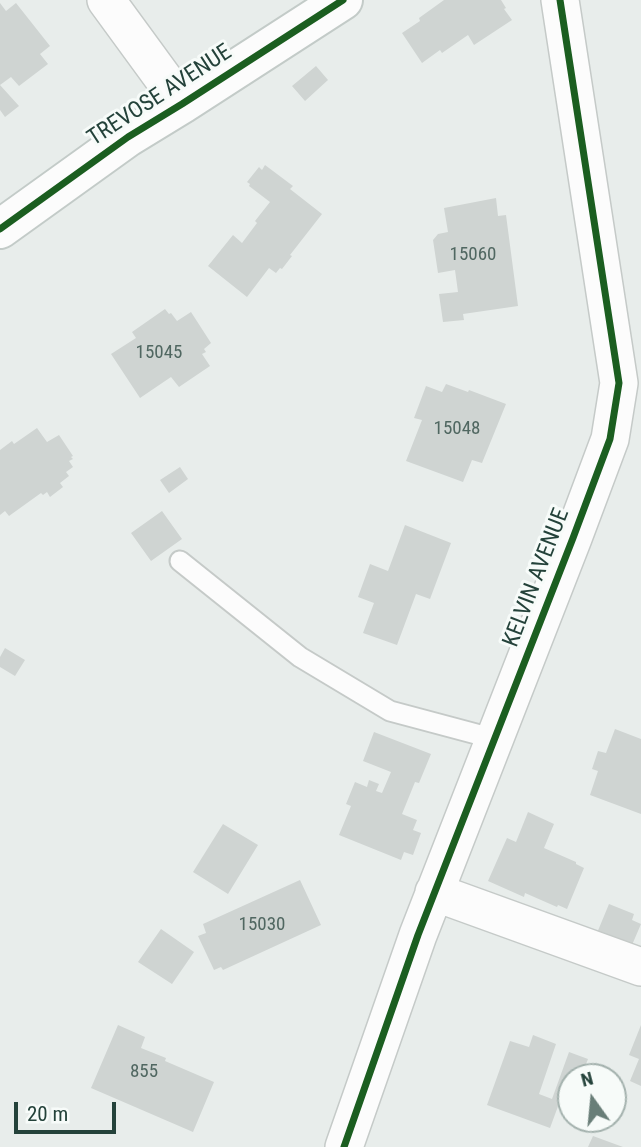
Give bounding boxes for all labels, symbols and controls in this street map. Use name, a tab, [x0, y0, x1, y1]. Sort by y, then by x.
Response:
street label: TREVOSE AVENUE	[83, 39, 237, 153]
house number: 15060	[450, 244, 496, 266]
house number: 15045	[136, 342, 182, 364]
house number: 15048	[434, 418, 480, 440]
street label: KELVIN AVENUE	[498, 505, 576, 651]
house number: 15030	[239, 914, 285, 936]
house number: 855	[130, 1061, 158, 1083]
north arrow	[557, 1063, 627, 1133]
text: N	[578, 1067, 596, 1092]
scale bar	[18, 1088, 119, 1132]
text: 20 m	[27, 1102, 68, 1126]

